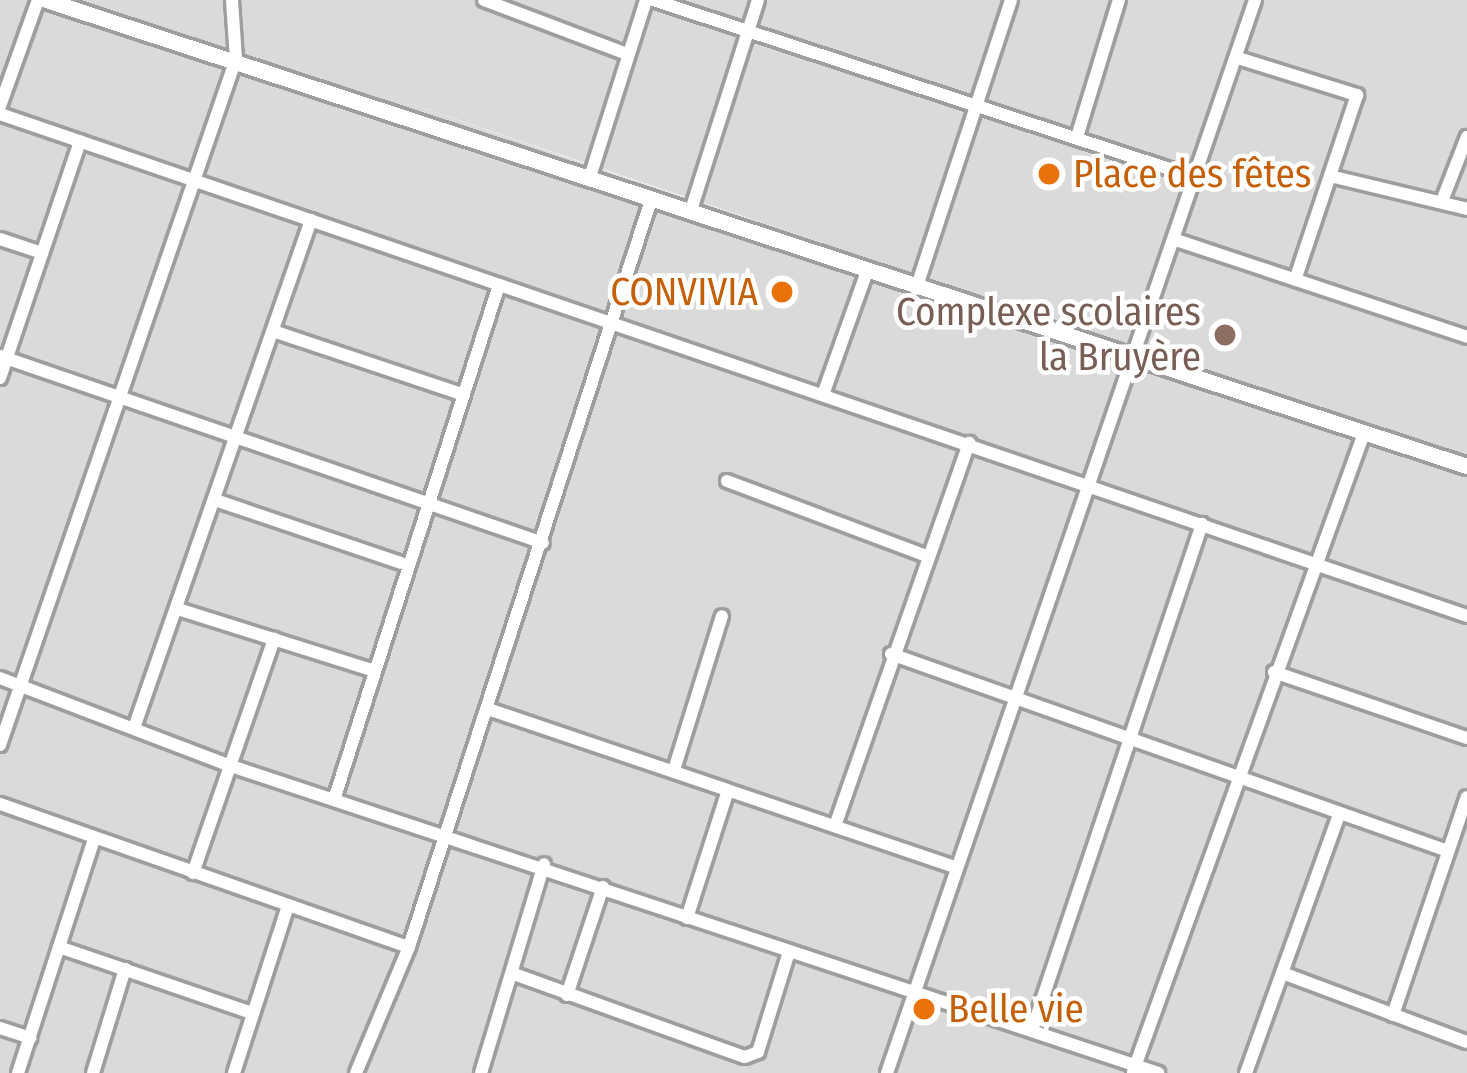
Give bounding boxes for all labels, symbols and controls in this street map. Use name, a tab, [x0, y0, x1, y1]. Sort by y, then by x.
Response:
place label: Place des fêtes	[1073, 151, 1311, 197]
marker: Place des fêtes	[1036, 161, 1062, 187]
place label: CONVIVIA	[610, 269, 758, 315]
marker: CONVIVIA	[769, 279, 795, 305]
place label: Complexe scolaires la Bruyère	[896, 290, 1201, 381]
marker: Complexe scolaires la Bruyère	[1212, 322, 1238, 348]
place label: Belle vie	[948, 986, 1084, 1032]
marker: Belle vie	[911, 996, 937, 1022]

